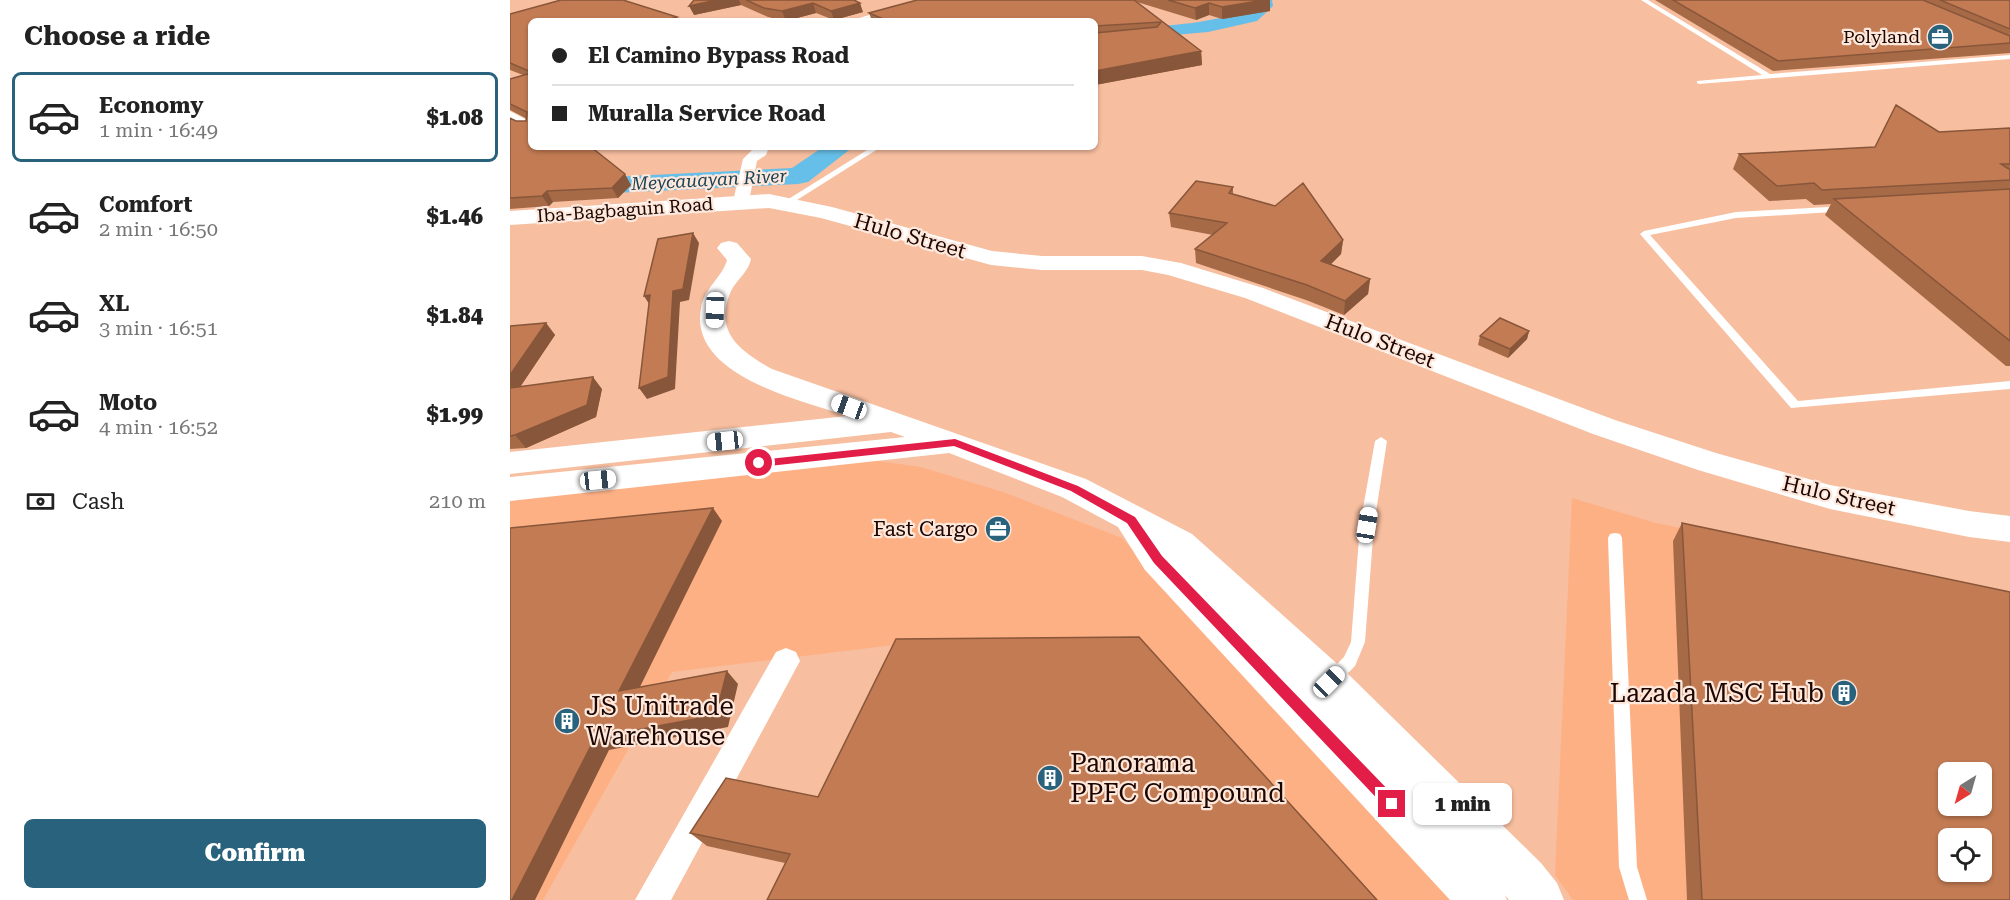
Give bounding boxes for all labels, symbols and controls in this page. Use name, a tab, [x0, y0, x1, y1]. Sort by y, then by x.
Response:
text: Choose a ride	[24, 20, 210, 52]
office icon: Polyland	[1925, 22, 1955, 52]
place label: Polyland	[1843, 26, 1920, 47]
text: El Camino Bypass Road	[588, 43, 849, 68]
icon: car	[27, 90, 81, 144]
text: Economy	[99, 93, 203, 118]
text: Muralla Service Road	[588, 101, 826, 126]
text: $1.08	[426, 105, 483, 130]
text: 1 min · 16:49	[99, 118, 218, 142]
water label: Meycauayan River	[630, 165, 788, 194]
icon: car	[27, 189, 81, 243]
text: Comfort	[99, 192, 192, 217]
street label: Iba-Bagbaguin Road	[536, 193, 714, 226]
text: $1.46	[426, 204, 483, 229]
street label: Hulo Street	[851, 209, 969, 263]
text: 2 min · 16:50	[99, 217, 218, 241]
icon: car	[27, 288, 81, 342]
text: XL	[99, 291, 129, 316]
car	[705, 292, 725, 328]
text: $1.84	[426, 303, 483, 328]
street label: Hulo Street	[1322, 309, 1438, 373]
text: 3 min · 16:51	[99, 316, 218, 340]
icon: car	[27, 387, 81, 441]
text: Moto	[99, 390, 157, 415]
car	[829, 392, 869, 422]
text: $1.99	[426, 402, 483, 427]
text: 4 min · 16:52	[99, 415, 218, 439]
car	[706, 430, 744, 452]
route start	[745, 449, 772, 476]
car	[579, 469, 617, 491]
street label: Hulo Street	[1780, 471, 1898, 521]
icon: cash	[24, 485, 57, 518]
text: Cash	[72, 489, 124, 514]
text: 210 m	[429, 489, 486, 513]
car	[1355, 506, 1379, 544]
office icon: Fast Cargo	[983, 514, 1013, 544]
place label: Fast Cargo	[873, 517, 978, 541]
car	[1310, 663, 1348, 701]
place label: Lazada MSC Hub	[1610, 678, 1824, 708]
building icon: Lazada MSC Hub	[1829, 678, 1859, 708]
place label: JS Unitrade Warehouse	[586, 691, 734, 751]
building icon: JS Unitrade Warehouse	[552, 706, 582, 736]
place label: Panorama PPFC Compound	[1070, 748, 1285, 808]
north arrow	[1938, 762, 1992, 816]
map controls	[1938, 762, 1992, 882]
building icon: Panorama PPFC Compound	[1035, 763, 1065, 793]
callout: 1 min	[1413, 783, 1512, 825]
route end	[1378, 790, 1405, 817]
text: 1 min	[1434, 792, 1491, 816]
button: Confirm	[24, 819, 486, 888]
button: locate	[1938, 828, 1992, 882]

